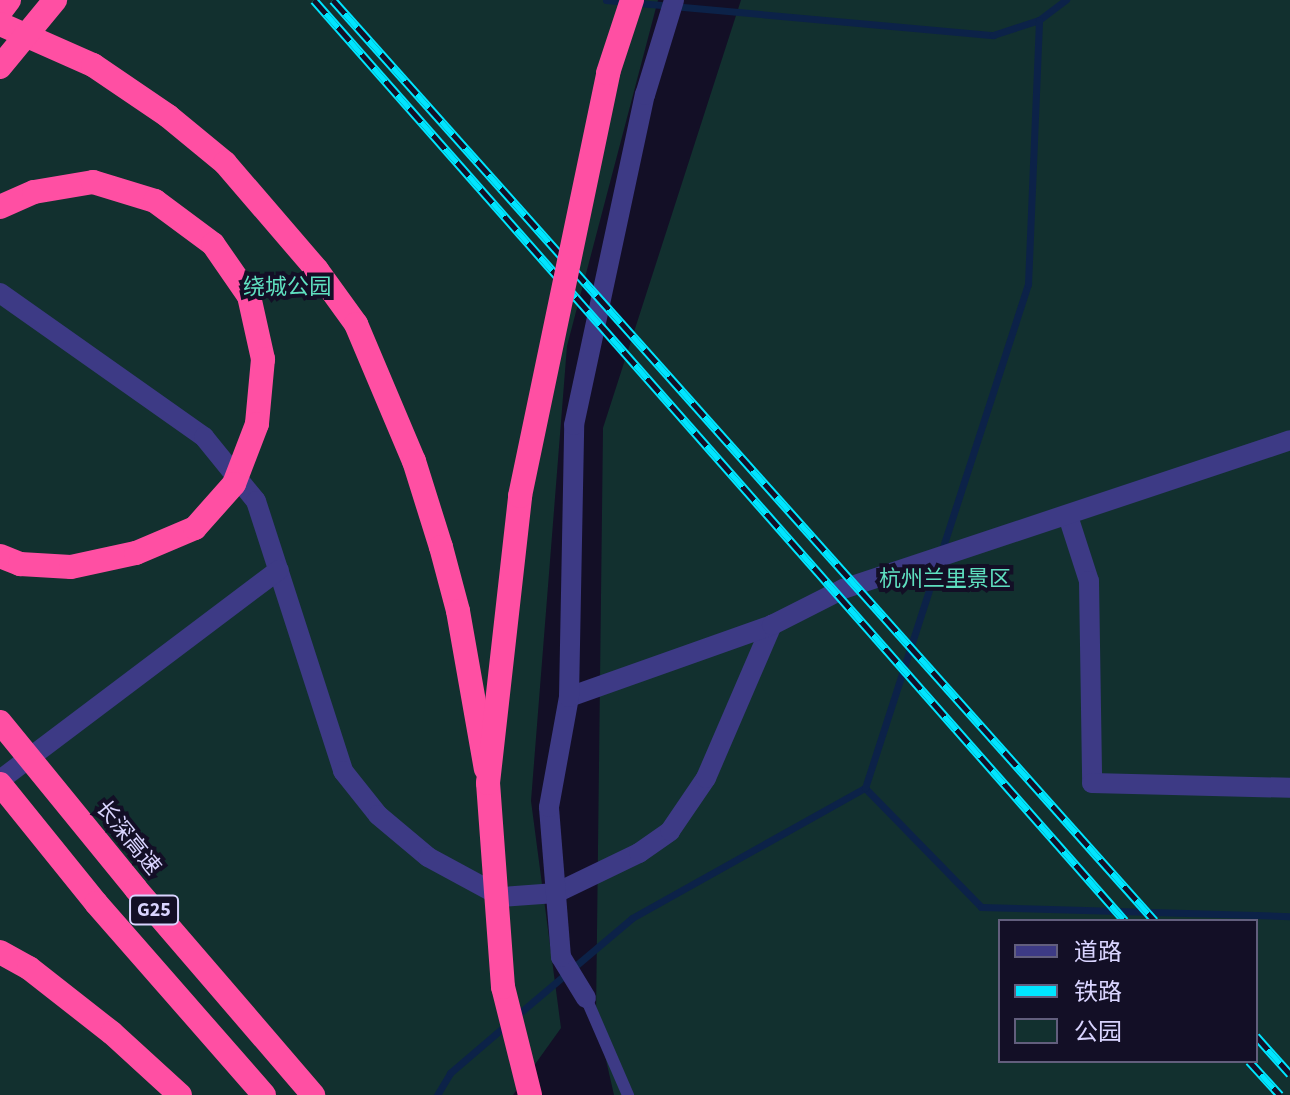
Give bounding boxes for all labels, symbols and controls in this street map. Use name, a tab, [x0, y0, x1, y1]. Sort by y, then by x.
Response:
park label: 绕城公园	[243, 275, 331, 301]
park label: 杭州兰里景区	[879, 567, 1011, 593]
street label: 长深高速	[90, 795, 166, 881]
road number: G25	[128, 894, 180, 926]
legend	[998, 919, 1258, 1063]
text: 道路	[1074, 935, 1122, 970]
text: 铁路	[1074, 975, 1122, 1010]
text: 公园	[1074, 1015, 1122, 1050]

